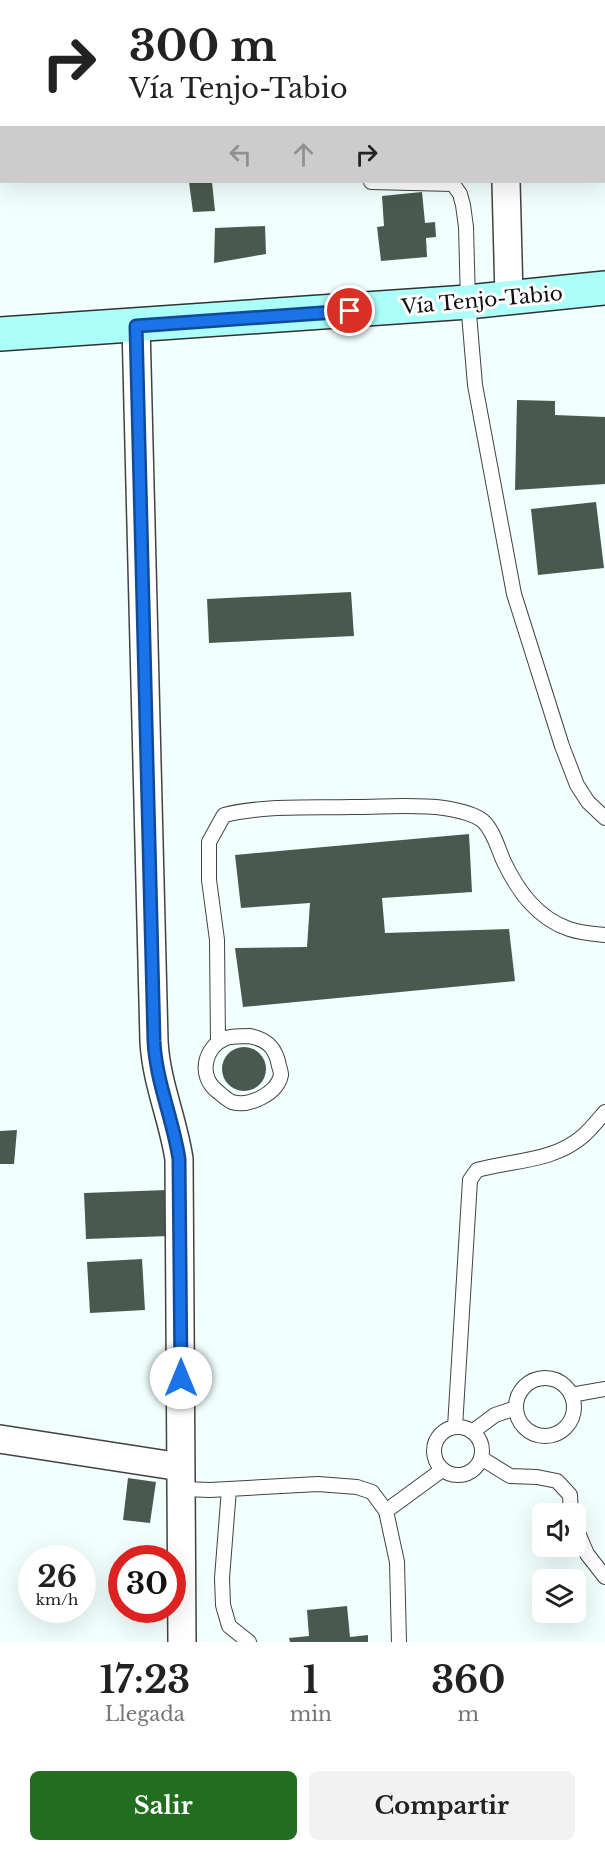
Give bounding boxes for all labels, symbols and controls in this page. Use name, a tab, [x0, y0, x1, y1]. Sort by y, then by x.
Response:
text: 300 m	[129, 20, 277, 72]
icon: right	[30, 24, 108, 102]
text: Vía Tenjo-Tabio	[129, 72, 348, 105]
icon: left	[224, 138, 257, 171]
icon: ahead	[287, 138, 320, 171]
icon: right	[350, 138, 383, 171]
street label: Vía Tenjo-Tabio	[399, 281, 564, 319]
pin	[324, 285, 375, 336]
icon: arrive	[333, 294, 366, 327]
position arrow	[149, 1346, 213, 1410]
map controls	[532, 1503, 586, 1623]
button: sound	[532, 1503, 586, 1557]
speed limit sign: 30	[108, 1545, 186, 1623]
text: 26	[37, 1558, 77, 1595]
button: layers	[532, 1569, 586, 1623]
text: km/h	[36, 1590, 78, 1609]
text: 17:23	[99, 1658, 190, 1703]
text: 1	[303, 1658, 319, 1703]
text: 360	[431, 1658, 506, 1703]
text: Llegada	[105, 1702, 185, 1726]
text: min	[290, 1702, 332, 1726]
text: m	[458, 1702, 479, 1726]
button: Salir	[30, 1771, 297, 1840]
button: Compartir	[309, 1771, 575, 1840]

